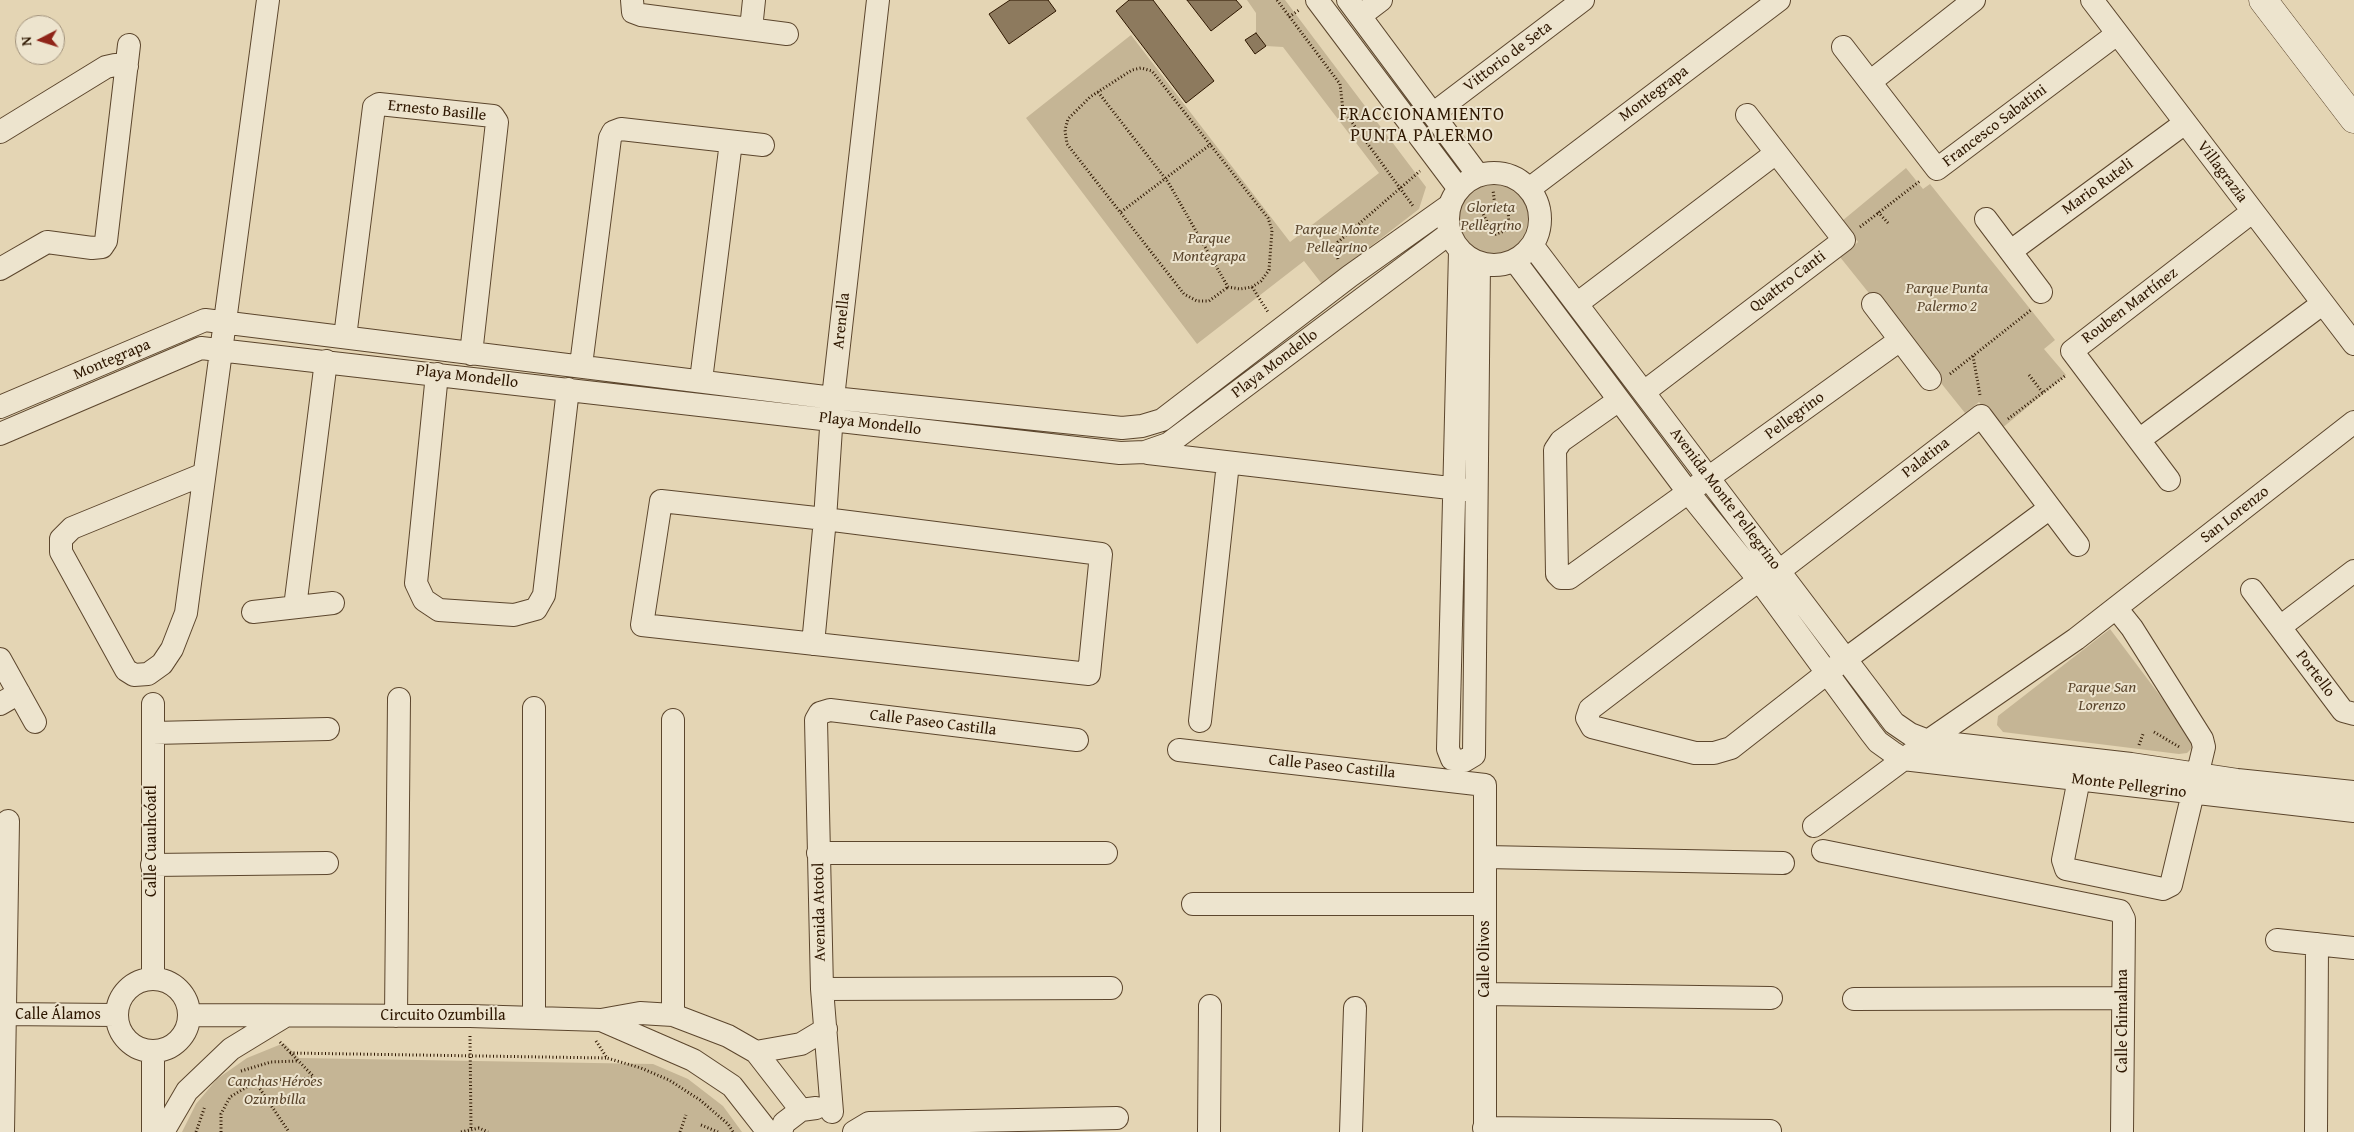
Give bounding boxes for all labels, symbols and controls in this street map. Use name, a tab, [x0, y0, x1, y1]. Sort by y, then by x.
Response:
north arrow	[15, 15, 65, 65]
street label: Vittorio de Seta	[1460, 18, 1556, 96]
text: N	[16, 36, 36, 47]
street label: Montegrapa	[1616, 62, 1692, 126]
street label: Francesco Sabatini	[1939, 81, 2051, 171]
street label: Ernesto Basille	[387, 96, 487, 126]
district label: FRACCIONAMIENTO PUNTA PALERMO	[1337, 104, 1507, 146]
street label: Villagrazia	[2193, 137, 2251, 207]
street label: Mario Ruteli	[2059, 155, 2137, 219]
park label: Glorieta Pellegrino	[1461, 198, 1521, 236]
park label: Parque Monte Pellegrino	[1295, 220, 1379, 258]
park label: Parque Montegrapa	[1172, 229, 1246, 267]
street label: Quattro Canti	[1746, 247, 1830, 317]
street label: Rouben Martínez	[2078, 264, 2182, 348]
park label: Parque Punta Palermo 2	[1906, 279, 1988, 317]
street label: Arenella	[829, 292, 855, 350]
street label: Playa Mondello	[1228, 325, 1322, 403]
street label: Montegrapa	[71, 335, 153, 385]
street label: Playa Mondello	[415, 361, 519, 393]
street label: Pellegrino	[1762, 388, 1828, 444]
street label: Playa Mondello	[818, 408, 922, 440]
street label: Avenida Monte Pellegrino	[1665, 424, 1785, 574]
street label: Palatina	[1898, 434, 1954, 482]
street label: San Lorenzo	[2197, 482, 2273, 548]
street label: Portello	[2291, 647, 2339, 701]
park label: Parque San Lorenzo	[2068, 678, 2136, 716]
street label: Calle Paseo Castilla	[869, 706, 997, 740]
street label: Calle Paseo Castilla	[1268, 751, 1396, 783]
street label: Monte Pellegrino	[2070, 769, 2188, 803]
street label: Calle Cuauhcóatl	[142, 785, 162, 897]
street label: Avenida Atotol	[810, 862, 830, 962]
street label: Calle Olivos	[1475, 920, 1495, 998]
street label: Calle Chimalma	[2113, 969, 2133, 1073]
street label: Calle Álamos	[15, 1005, 101, 1025]
street label: Circuito Ozumbilla	[381, 1006, 505, 1026]
park label: Canchas Héroes Ozumbilla	[227, 1072, 323, 1110]

